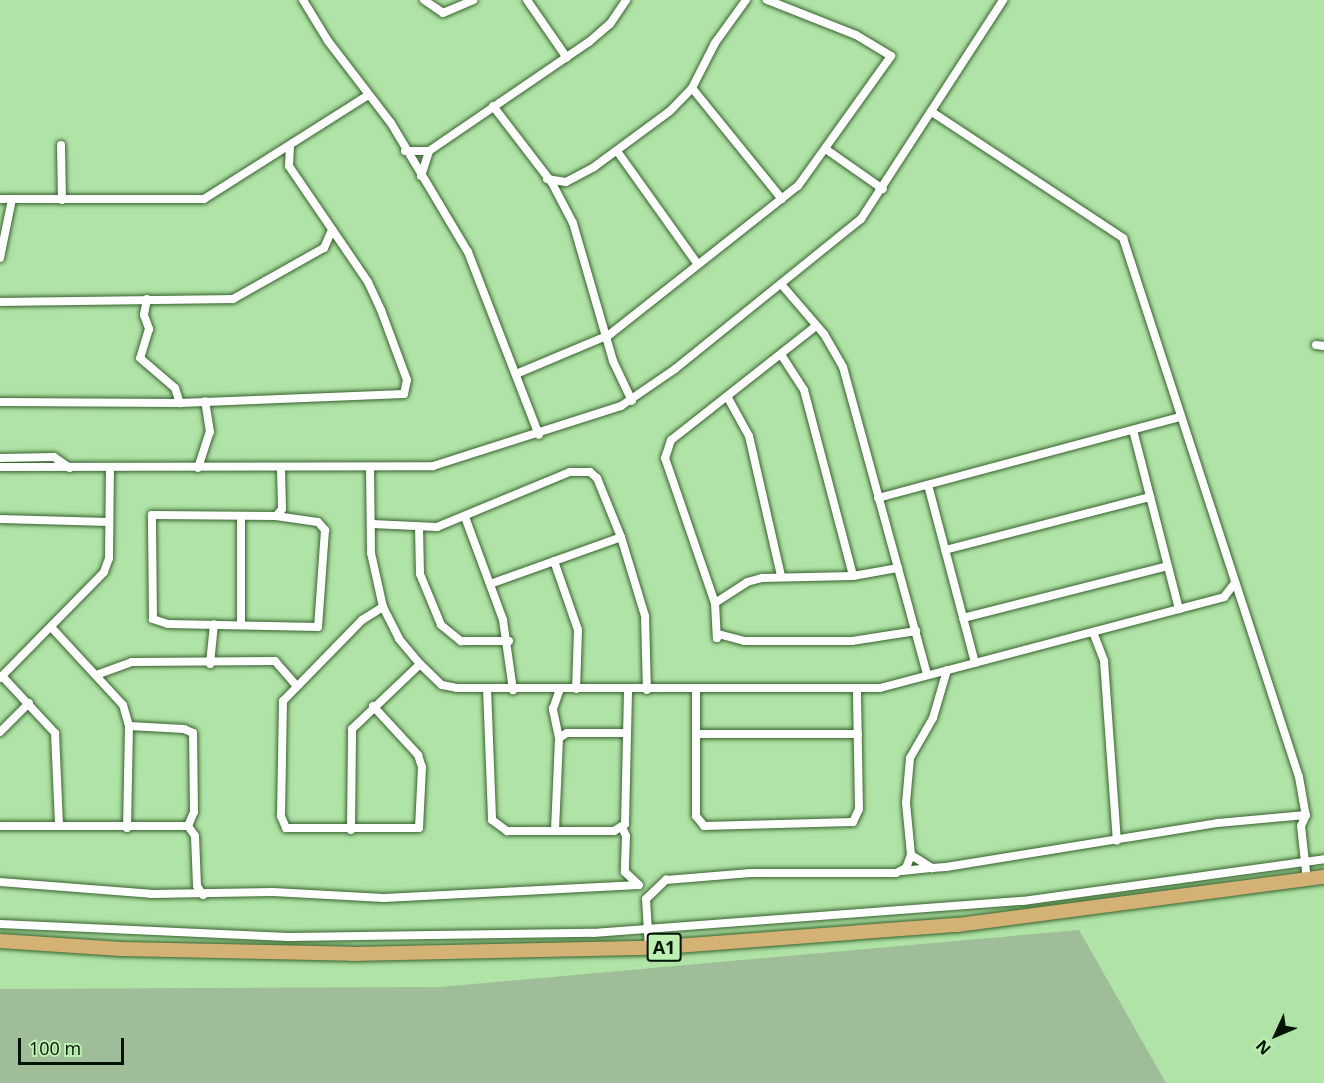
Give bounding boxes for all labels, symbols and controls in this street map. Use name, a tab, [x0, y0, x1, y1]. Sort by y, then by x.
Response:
road number: A1	[646, 932, 682, 962]
north arrow	[1246, 1005, 1306, 1065]
scale bar	[21, 1026, 128, 1064]
text: N	[1251, 1035, 1275, 1060]
text: 100 m	[29, 1036, 81, 1060]

